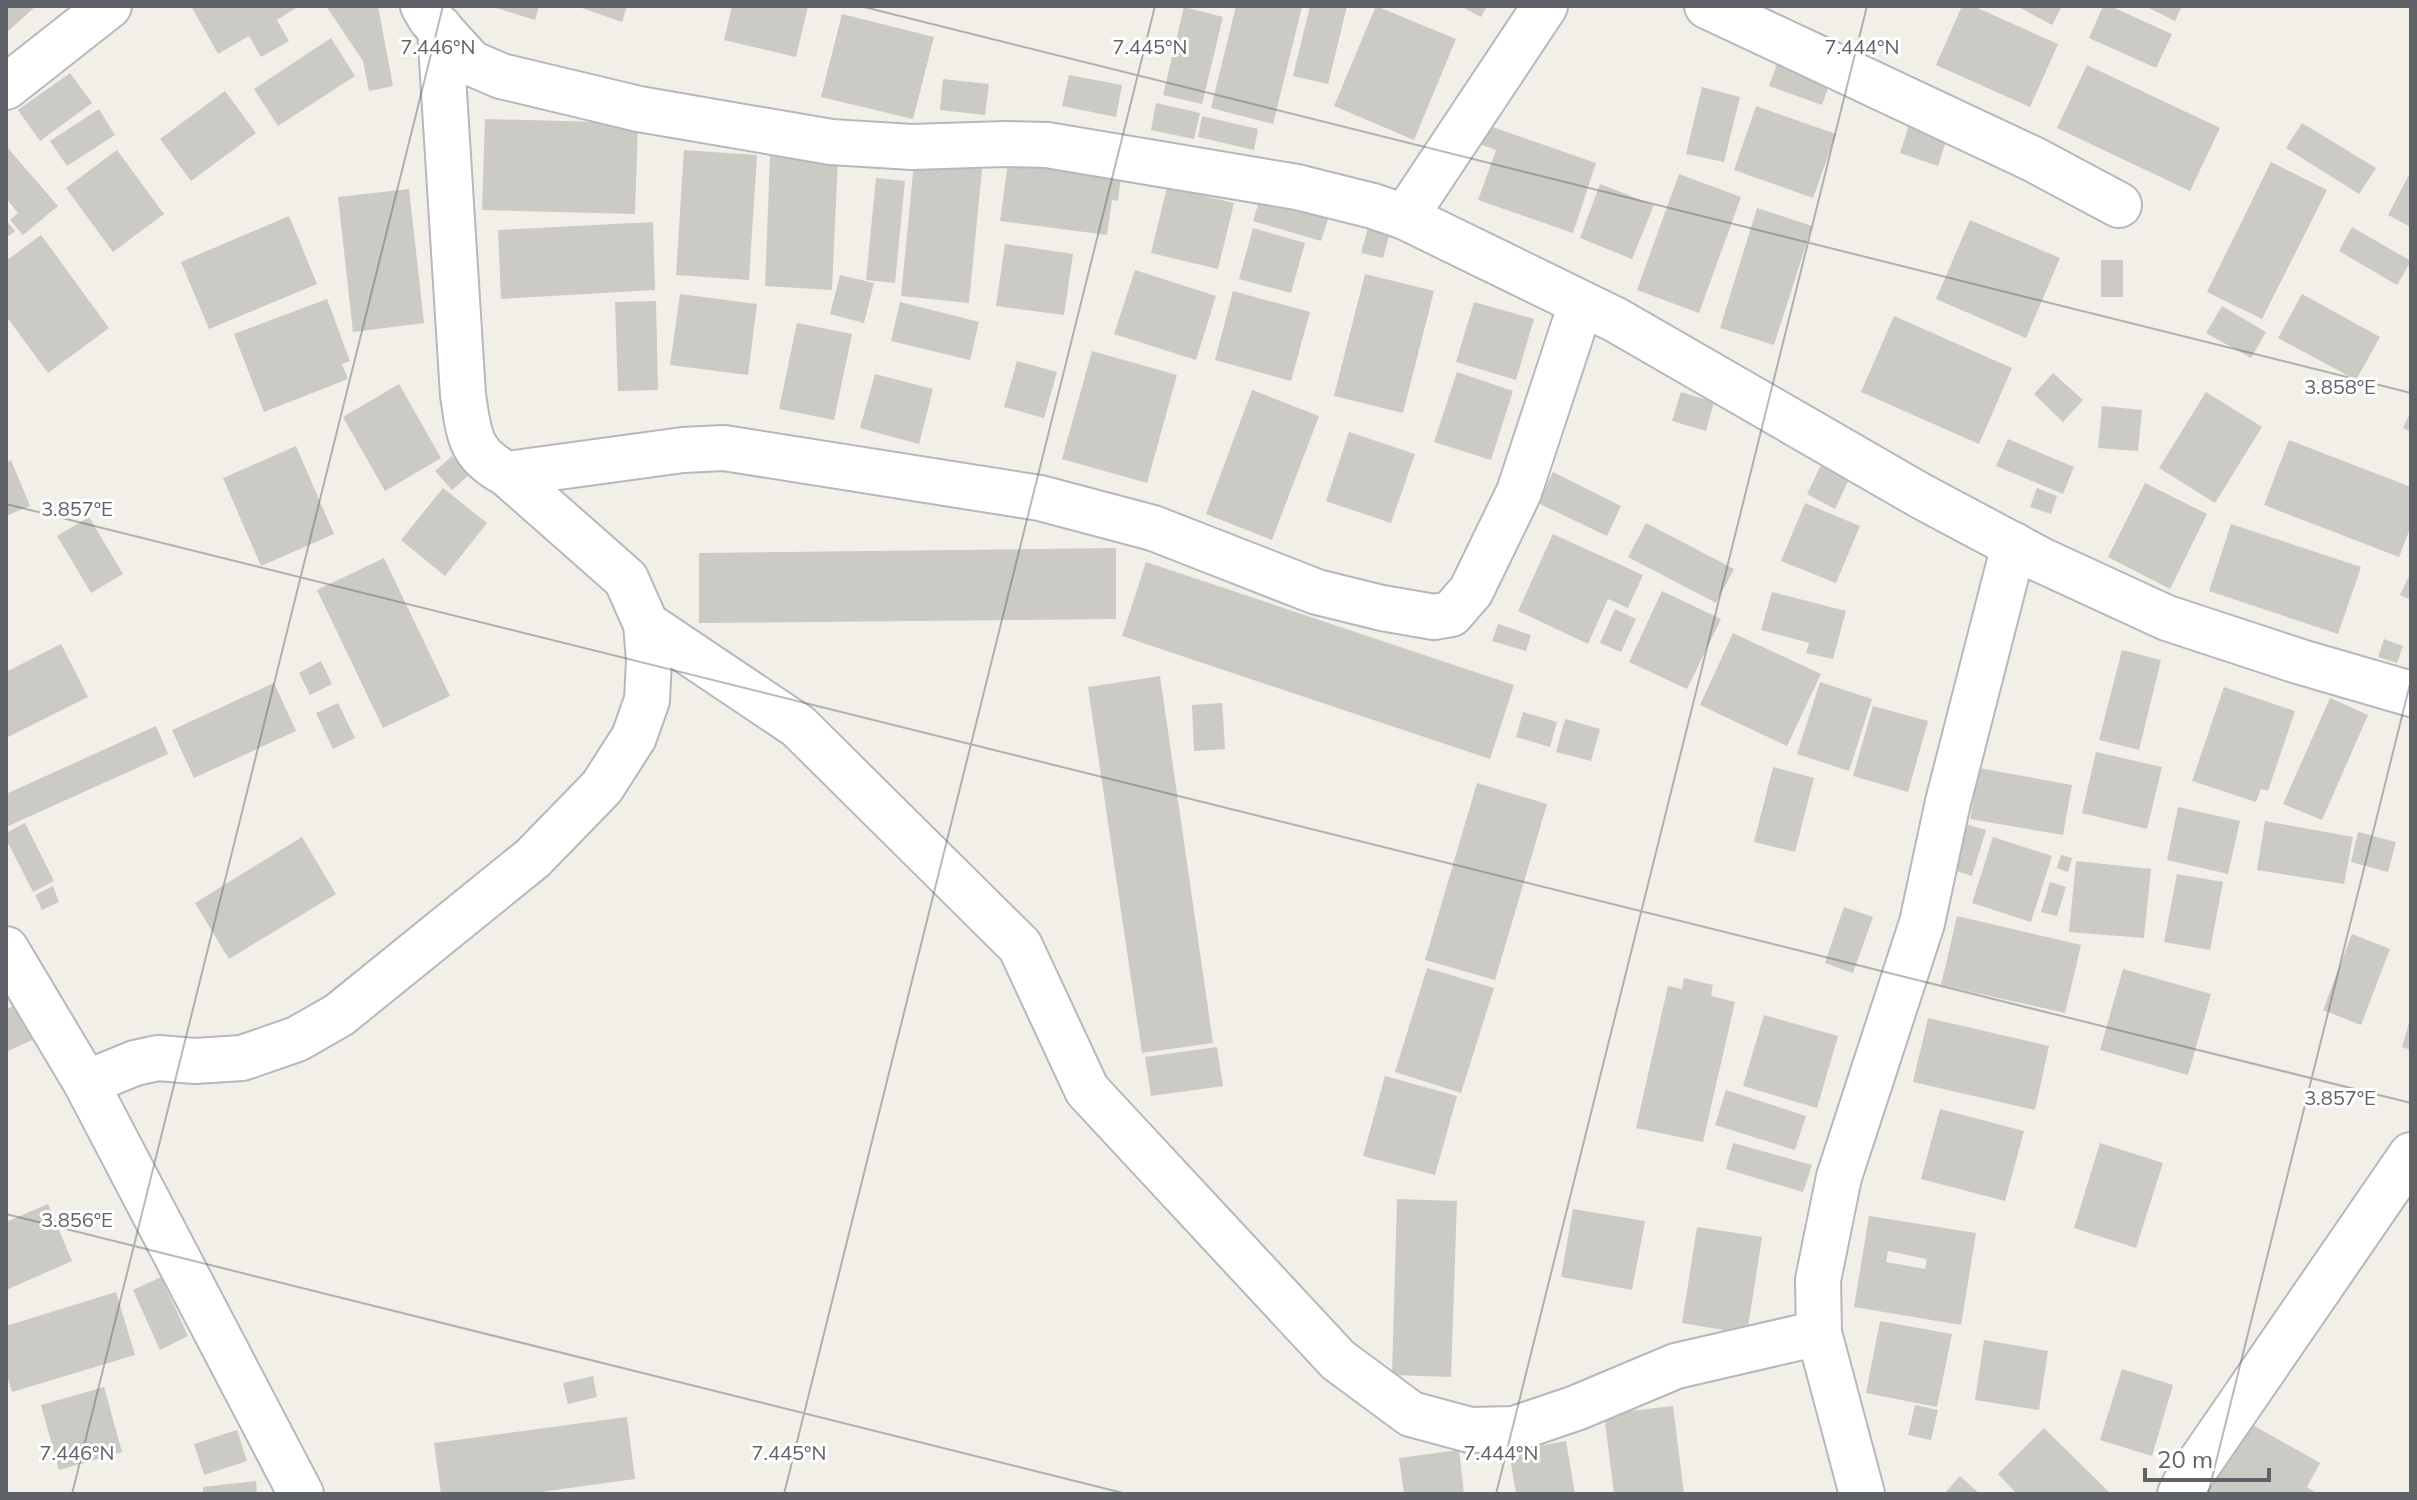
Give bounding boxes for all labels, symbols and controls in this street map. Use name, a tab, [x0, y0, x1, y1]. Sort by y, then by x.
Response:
text: 7.446°N	[401, 34, 475, 59]
text: 7.445°N	[1113, 34, 1187, 59]
text: 7.444°N	[1825, 34, 1899, 59]
text: 3.858°E	[2304, 374, 2376, 399]
text: 3.857°E	[41, 496, 113, 521]
text: 3.857°E	[2304, 1085, 2376, 1110]
text: 3.856°E	[41, 1207, 113, 1232]
scale bar	[2145, 1432, 2269, 1482]
text: 7.446°N	[40, 1440, 114, 1465]
text: 7.445°N	[752, 1440, 826, 1465]
text: 7.444°N	[1464, 1440, 1538, 1465]
text: 20 m	[2157, 1444, 2213, 1474]

